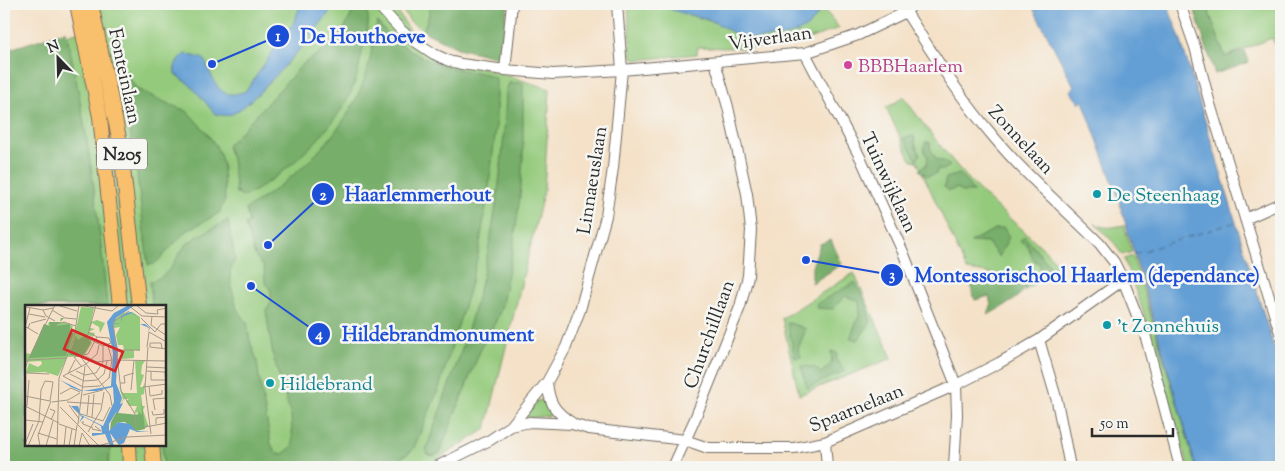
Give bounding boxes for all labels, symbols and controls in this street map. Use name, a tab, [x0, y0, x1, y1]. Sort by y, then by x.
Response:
callout: De Houthoeve	[266, 18, 436, 53]
street label: Vijverlaan	[727, 20, 814, 59]
text: De Houthoeve	[300, 24, 426, 53]
street label: Fonteinlaan	[100, 26, 147, 127]
text: 1	[275, 27, 281, 48]
north arrow	[32, 32, 82, 82]
text: N	[45, 36, 63, 59]
place label: BBBHaarlem	[858, 54, 963, 81]
marker: BBBHaarlem	[842, 59, 854, 71]
street label: Zonnelaan	[981, 100, 1059, 181]
street label: Linnaeuslaan	[572, 124, 615, 236]
street label: Tuinwijklaan	[853, 128, 923, 238]
road number: N205	[97, 138, 147, 170]
callout: Haarlemmerhout	[310, 177, 502, 212]
text: Haarlemmerhout	[345, 182, 491, 211]
place label: De Steenhaag	[1107, 183, 1219, 210]
text: 2	[319, 186, 327, 207]
marker: De Steenhaag	[1091, 188, 1103, 200]
callout: Montessorischool Haarlem (dependance)	[880, 257, 1270, 292]
text: Montessorischool Haarlem (dependance)	[914, 263, 1260, 292]
text: 3	[889, 266, 895, 287]
street label: Churchilllaan	[678, 277, 743, 393]
inset map	[25, 305, 166, 446]
place label: 't Zonnehuis	[1117, 314, 1219, 341]
callout: Hildebrandmonument	[307, 316, 544, 351]
marker: 't Zonnehuis	[1101, 319, 1113, 331]
text: Hildebrandmonument	[342, 322, 534, 351]
text: 4	[314, 325, 323, 346]
place label: Hildebrand	[280, 372, 373, 399]
marker: Hildebrand	[264, 377, 276, 389]
street label: Spaarnelaan	[805, 378, 908, 441]
scale bar	[1092, 406, 1174, 438]
text: 50 m	[1099, 414, 1129, 435]

